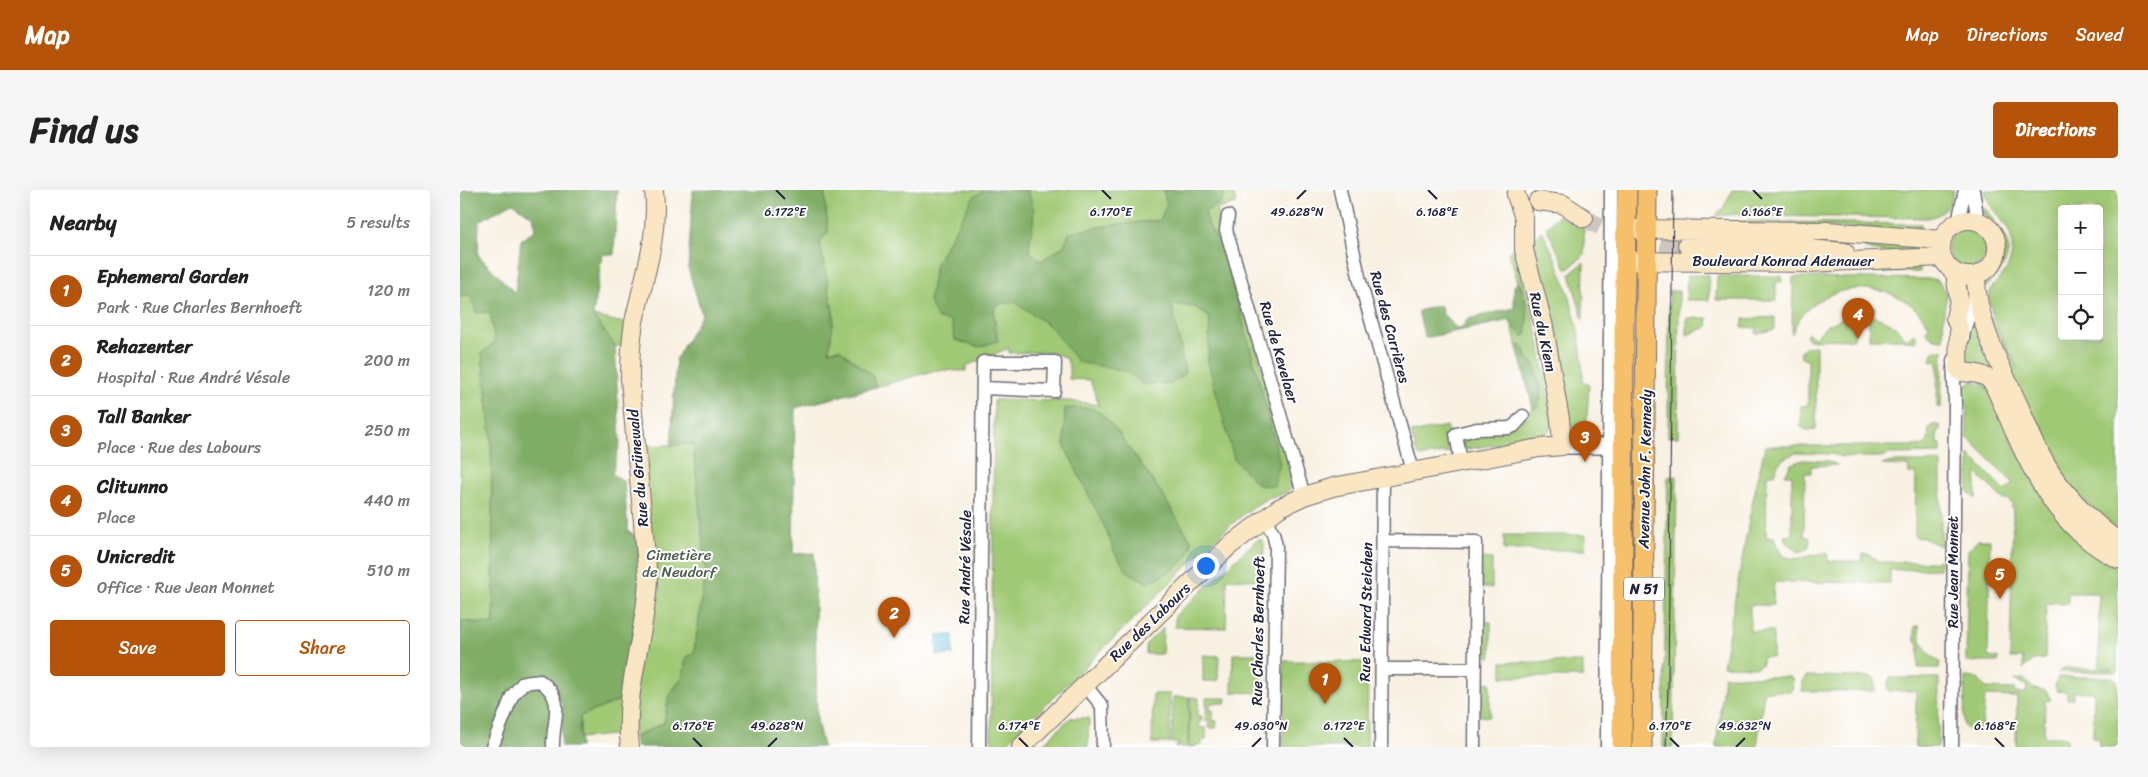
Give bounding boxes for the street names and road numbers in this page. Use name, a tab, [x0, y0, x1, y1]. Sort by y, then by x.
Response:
street label: Boulevard Konrad Adenauer	[1692, 248, 1875, 274]
street label: Rue des Carrières	[1363, 268, 1418, 387]
street label: Rue du Kiem	[1522, 290, 1564, 374]
street label: Rue de Kevelaer	[1252, 298, 1306, 407]
street label: Avenue John F. Kennedy	[1631, 389, 1659, 550]
street label: Rue du Grünewald	[620, 407, 656, 528]
street label: Rue André Vésale	[951, 509, 979, 624]
street label: Rue Jean Monnet	[1940, 515, 1966, 628]
street label: Rue Edward Steichen	[1352, 542, 1380, 682]
street label: Rue Charles Bernhoeft	[1244, 556, 1272, 706]
street label: Rue des Labours	[1103, 576, 1197, 668]
road number: N 51	[1624, 578, 1664, 600]

